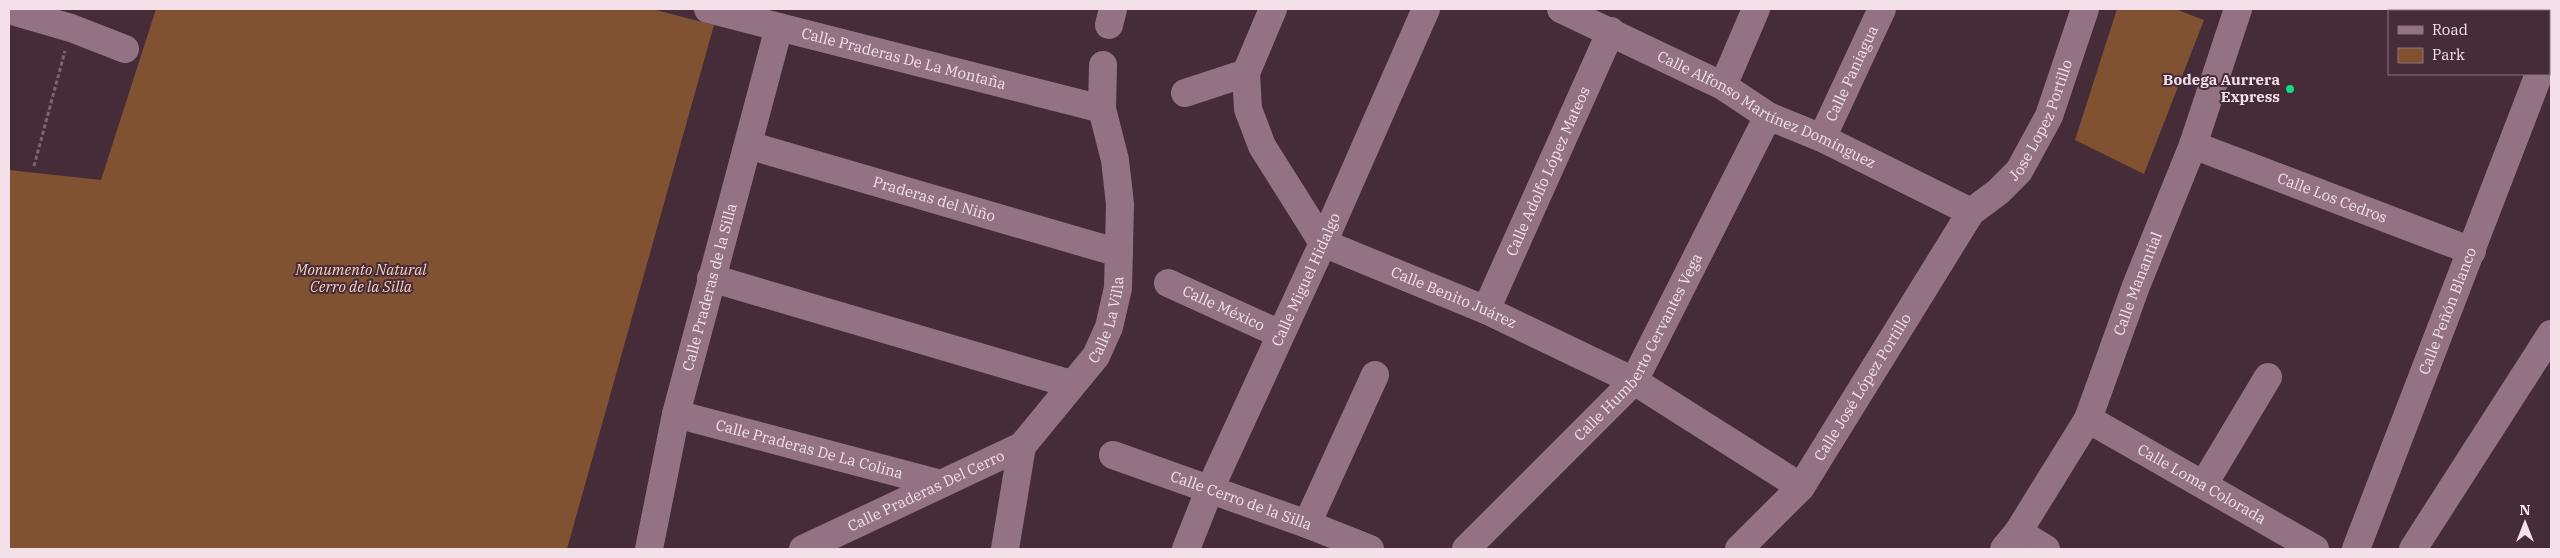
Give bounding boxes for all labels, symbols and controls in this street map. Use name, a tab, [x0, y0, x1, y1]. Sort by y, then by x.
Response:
legend	[2388, 10, 2550, 75]
text: Road	[2432, 20, 2468, 39]
street label: Calle Paniagua	[1821, 22, 1882, 124]
street label: Calle Praderas De La Montaña	[800, 23, 1008, 93]
text: Park	[2432, 45, 2465, 64]
street label: Calle Alfonso Martínez Domínguez	[1654, 46, 1879, 172]
street label: Jose Lopez Portillo	[2005, 57, 2076, 185]
place label: Bodega Aurrera Express	[2163, 70, 2280, 106]
street label: Calle Adolfo López Mateos	[1501, 83, 1594, 259]
marker: Bodega Aurrera Express	[2284, 83, 2296, 95]
street label: Calle Los Cedros	[2275, 168, 2390, 227]
street label: Praderas del Niño	[871, 172, 998, 226]
street label: Calle Praderas de la Silla	[678, 201, 741, 373]
street label: Calle Miguel Hidalgo	[1267, 210, 1344, 349]
street label: Calle Manantial	[2109, 229, 2166, 338]
street label: Calle Peñón Blanco	[2414, 244, 2480, 377]
street label: Calle Humberto Cervantes Vega	[1570, 250, 1706, 445]
park label: Monumento Natural Cerro de la Silla	[294, 260, 427, 296]
street label: Calle Benito Juárez	[1388, 262, 1520, 332]
street label: Calle La Villa	[1084, 276, 1127, 367]
street label: Calle México	[1179, 281, 1268, 335]
street label: Calle José López Portillo	[1809, 310, 1915, 464]
street label: Calle Praderas De La Colina	[714, 415, 905, 483]
street label: Calle Loma Colorada	[2134, 439, 2270, 528]
street label: Calle Praderas Del Cerro	[844, 446, 1007, 536]
street label: Calle Cerro de la Silla	[1168, 466, 1315, 534]
north arrow	[2500, 498, 2550, 548]
text: N	[2519, 501, 2531, 519]

